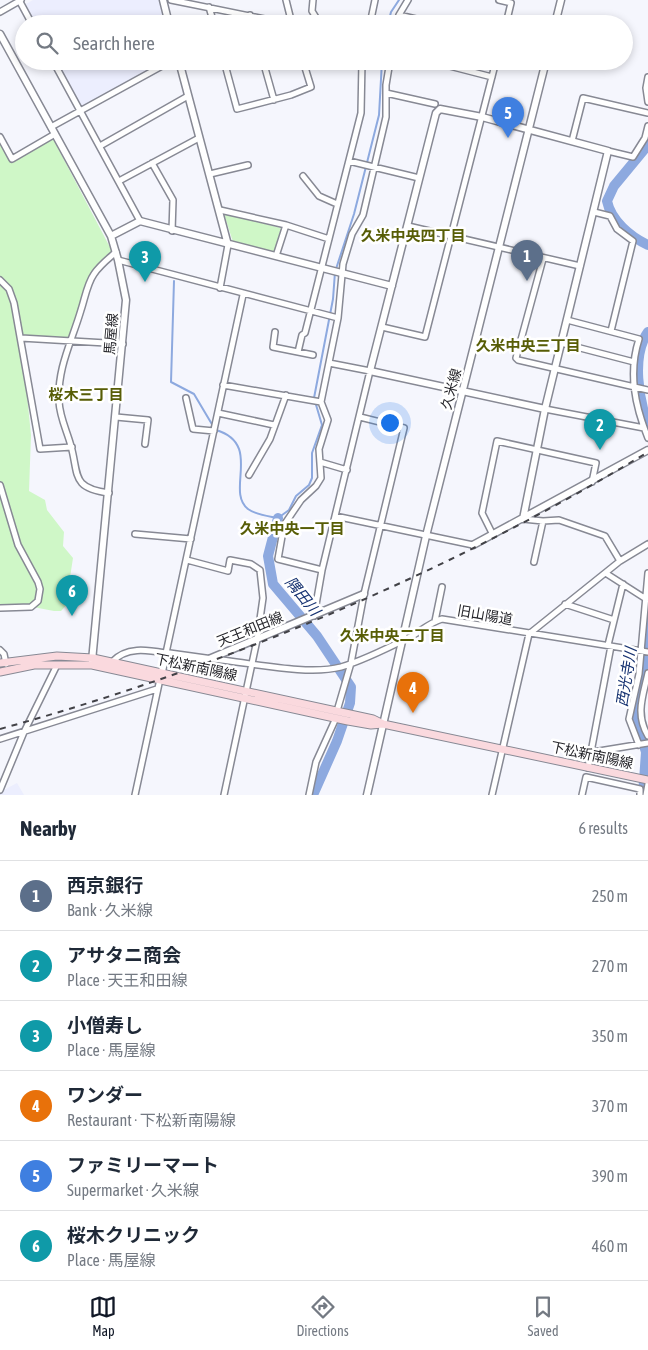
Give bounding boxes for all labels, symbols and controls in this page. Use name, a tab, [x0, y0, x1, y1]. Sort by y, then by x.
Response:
search box	[15, 15, 633, 70]
icon: search	[33, 29, 61, 57]
text: Search here	[73, 32, 155, 54]
pin: 5	[492, 97, 524, 138]
district label: 久米中央四丁目	[360, 227, 466, 244]
pin: 1	[511, 240, 543, 281]
pin: 3	[129, 241, 161, 282]
street label: 馬屋線	[101, 312, 121, 356]
district label: 久米中央三丁目	[475, 337, 581, 354]
street label: 久米線	[438, 367, 464, 411]
district label: 桜木三丁目	[48, 386, 124, 403]
pin: 2	[584, 409, 616, 450]
your location	[377, 410, 403, 436]
district label: 久米中央一丁目	[239, 520, 345, 537]
water label: 隅田川	[282, 573, 325, 620]
pin: 6	[56, 575, 88, 616]
street label: 旧山陽道	[456, 602, 514, 628]
street label: 天王和田線	[215, 608, 285, 650]
district label: 久米中央二丁目	[339, 627, 445, 644]
water label: 西光寺川	[613, 644, 639, 708]
street label: 下松新南陽線	[153, 650, 239, 684]
pin: 4	[397, 672, 429, 713]
street label: 下松新南陽線	[549, 738, 635, 772]
text: Nearby	[20, 816, 76, 840]
text: 6 results	[578, 819, 628, 837]
text: 西京銀行	[67, 874, 143, 896]
text: 1	[32, 887, 40, 905]
text: 250 m	[592, 887, 628, 905]
text: Bank · 久米線	[67, 901, 153, 919]
text: アサタニ商会	[67, 944, 181, 966]
text: 2	[32, 957, 40, 975]
text: 270 m	[592, 957, 628, 975]
text: Place · 天王和田線	[67, 971, 188, 989]
text: 小僧寿し	[67, 1014, 143, 1036]
text: 3	[32, 1027, 40, 1045]
text: 350 m	[592, 1027, 628, 1045]
text: Place · 馬屋線	[67, 1041, 156, 1059]
text: ワンダー	[67, 1084, 143, 1106]
text: 4	[32, 1097, 40, 1115]
text: 370 m	[592, 1097, 628, 1115]
text: Restaurant · 下松新南陽線	[67, 1111, 236, 1129]
text: ファミリーマート	[67, 1154, 219, 1176]
text: 5	[32, 1167, 40, 1185]
text: 390 m	[592, 1167, 628, 1185]
text: Supermarket · 久米線	[67, 1181, 199, 1199]
text: 桜木クリニック	[67, 1224, 200, 1246]
text: 6	[32, 1237, 40, 1255]
text: 460 m	[592, 1237, 628, 1255]
text: Place · 馬屋線	[67, 1251, 156, 1269]
tab: Map	[89, 1293, 117, 1339]
tab: Directions	[296, 1293, 349, 1339]
tab: Saved	[528, 1293, 559, 1339]

